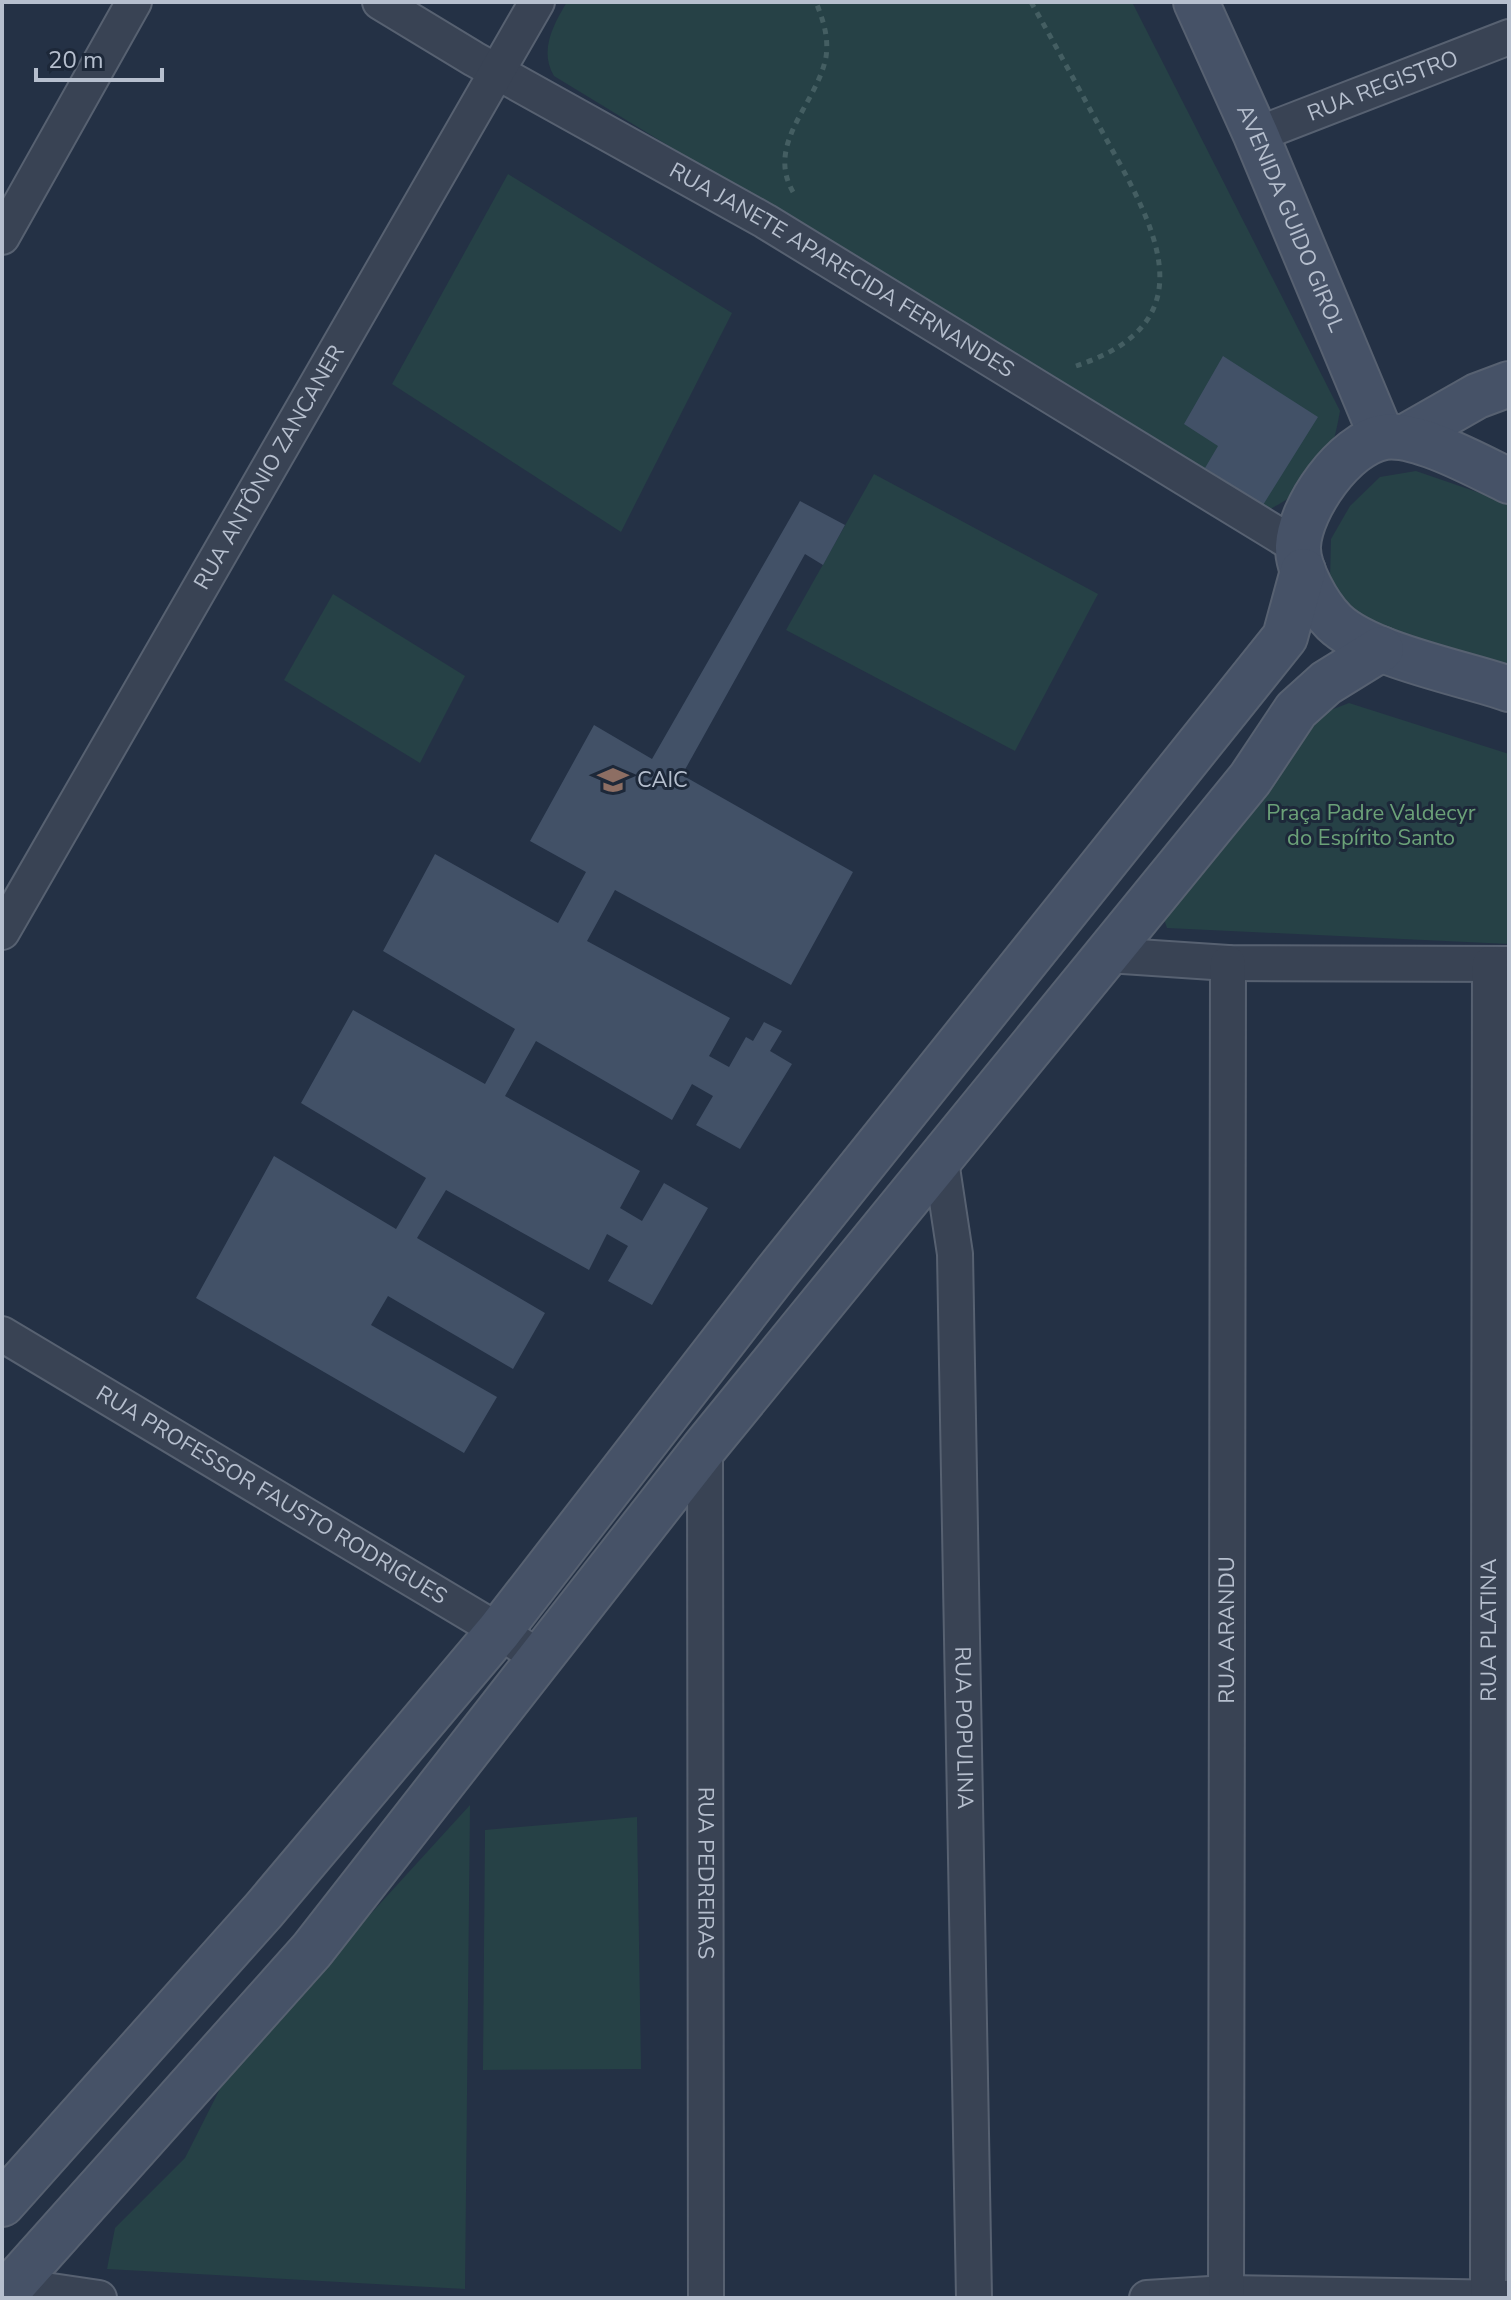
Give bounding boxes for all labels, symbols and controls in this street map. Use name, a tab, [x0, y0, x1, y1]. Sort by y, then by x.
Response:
scale bar	[36, 32, 162, 82]
street label: RUA REGISTRO	[1303, 43, 1463, 129]
text: 20 m	[48, 44, 104, 76]
street label: AVENIDA GUIDO GIROL	[1229, 100, 1352, 337]
street label: RUA JANETE APARECIDA FERNANDES	[664, 156, 1020, 385]
street label: RUA ANTÔNIO ZANCANER	[187, 339, 352, 595]
school or university icon: CAIC	[596, 763, 630, 797]
place label: CAIC	[637, 765, 688, 795]
park label: Praça Padre Valdecyr do Espírito Santo	[1266, 798, 1476, 853]
street label: RUA PROFESSOR FAUSTO RODRIGUES	[91, 1379, 453, 1612]
street label: RUA ARANDU	[1212, 1556, 1242, 1704]
street label: RUA PLATINA	[1474, 1558, 1504, 1702]
street label: RUA POPULINA	[947, 1646, 980, 1810]
street label: RUA PEDREIRAS	[690, 1787, 721, 1959]

